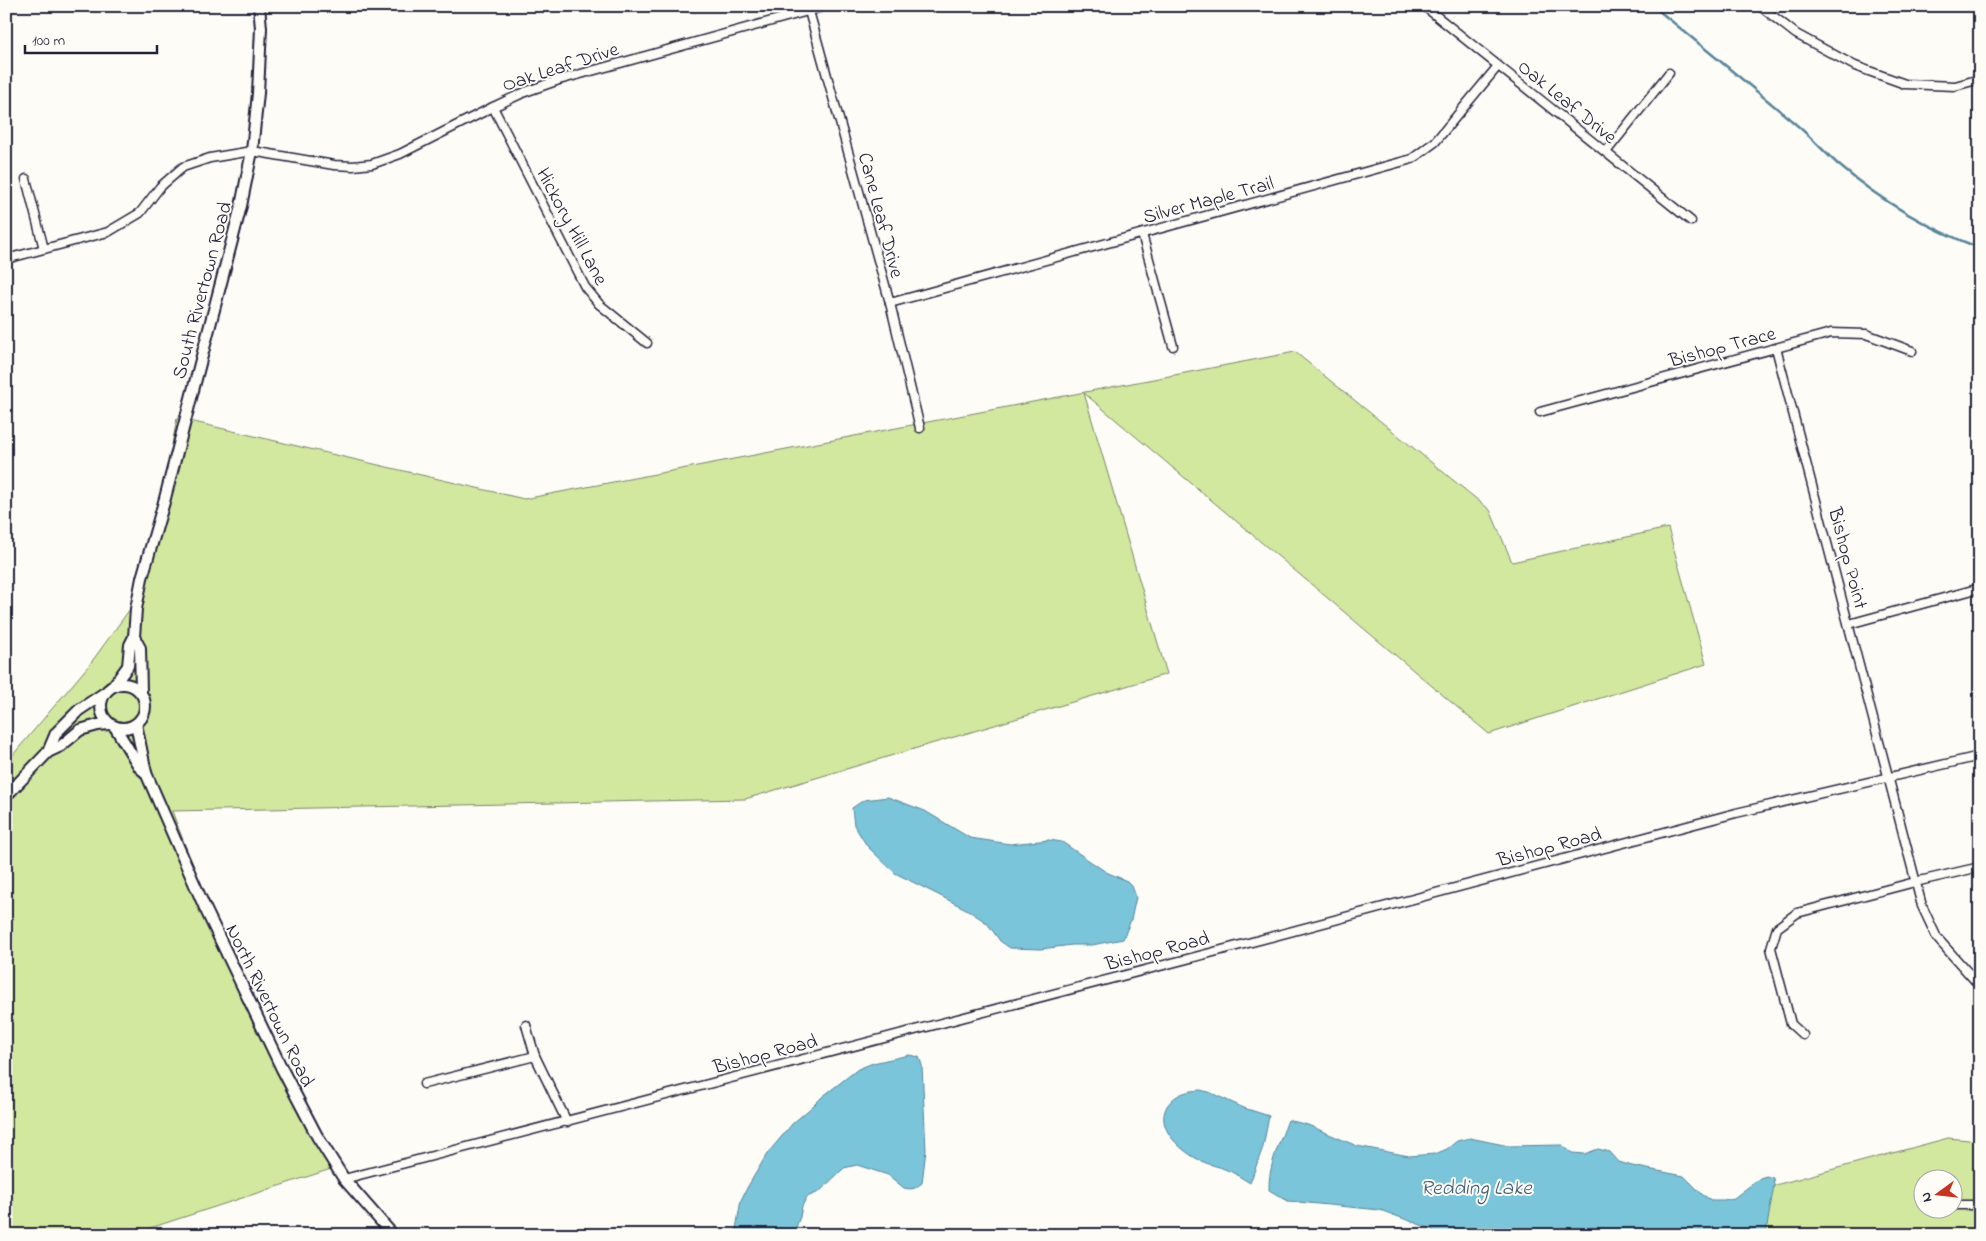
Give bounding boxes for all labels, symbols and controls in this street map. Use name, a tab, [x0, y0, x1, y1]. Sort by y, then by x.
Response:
scale bar	[25, 22, 158, 54]
text: 100 m	[32, 30, 65, 52]
street label: Oak Leaf Drive	[499, 36, 623, 101]
street label: Oak Leaf Drive	[1510, 54, 1623, 152]
street label: Cane Leaf Drive	[849, 150, 910, 282]
street label: Hickory Hill Lane	[528, 163, 614, 291]
street label: Silver Maple Trail	[1140, 170, 1277, 233]
street label: South Rivertown Road	[166, 199, 241, 383]
street label: Bishop Trace	[1665, 320, 1779, 377]
street label: Bishop Point	[1819, 504, 1874, 613]
street label: Bishop Road	[1493, 821, 1605, 876]
street label: North Rivertown Road	[217, 920, 321, 1092]
street label: Bishop Road	[1101, 925, 1213, 980]
street label: Bishop Road	[709, 1028, 821, 1083]
north arrow	[1914, 1168, 1964, 1218]
water label: Redding Lake	[1420, 1174, 1533, 1205]
text: N	[1916, 1190, 1938, 1204]

